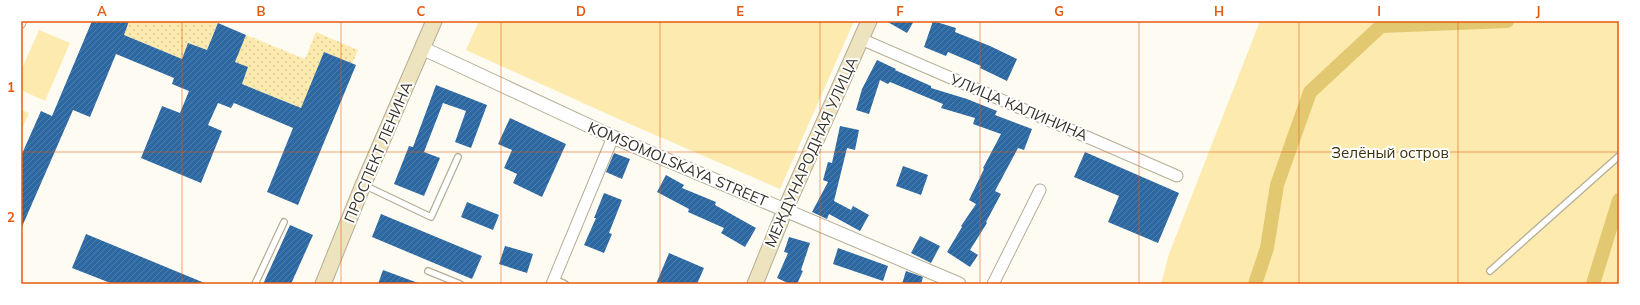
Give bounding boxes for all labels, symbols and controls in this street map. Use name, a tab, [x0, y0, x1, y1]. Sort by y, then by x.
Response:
text: A	[97, 3, 107, 19]
text: B	[257, 3, 266, 19]
text: C	[417, 3, 426, 19]
text: D	[576, 3, 586, 19]
text: E	[736, 3, 744, 19]
text: F	[896, 3, 904, 19]
text: G	[1054, 3, 1064, 19]
text: H	[1214, 3, 1224, 19]
text: I	[1377, 3, 1381, 19]
text: J	[1536, 3, 1540, 19]
street label: МЕЖДУНАРОДНАЯ УЛИЦА	[760, 54, 862, 250]
street label: УЛИЦА КАЛИНИНА	[946, 69, 1091, 145]
text: 1	[7, 79, 15, 95]
street label: ПРОСПЕКТ ЛЕНИНА	[340, 79, 416, 225]
street label: KOMSOMOLSKAYA STREET	[585, 117, 771, 211]
park label: Зелёный остров	[1331, 143, 1449, 162]
text: 2	[7, 209, 15, 225]

